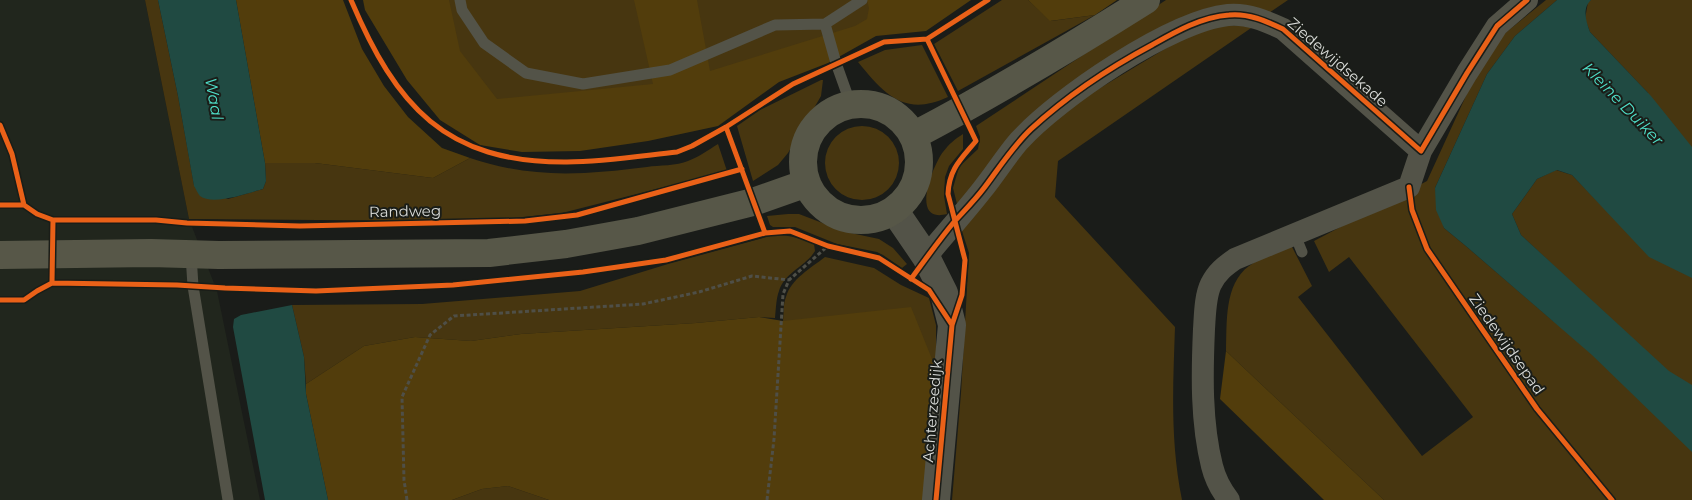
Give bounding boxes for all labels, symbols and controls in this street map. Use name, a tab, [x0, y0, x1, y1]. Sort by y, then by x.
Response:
street label: Ziedewijdsekade	[1284, 13, 1392, 111]
water label: Kleine Duiker	[1579, 59, 1668, 150]
water label: Waal	[201, 76, 227, 122]
street label: Randweg	[369, 201, 441, 221]
street label: Ziedewijdsepad	[1465, 290, 1549, 398]
street label: Achterzeedijk	[918, 359, 946, 463]

